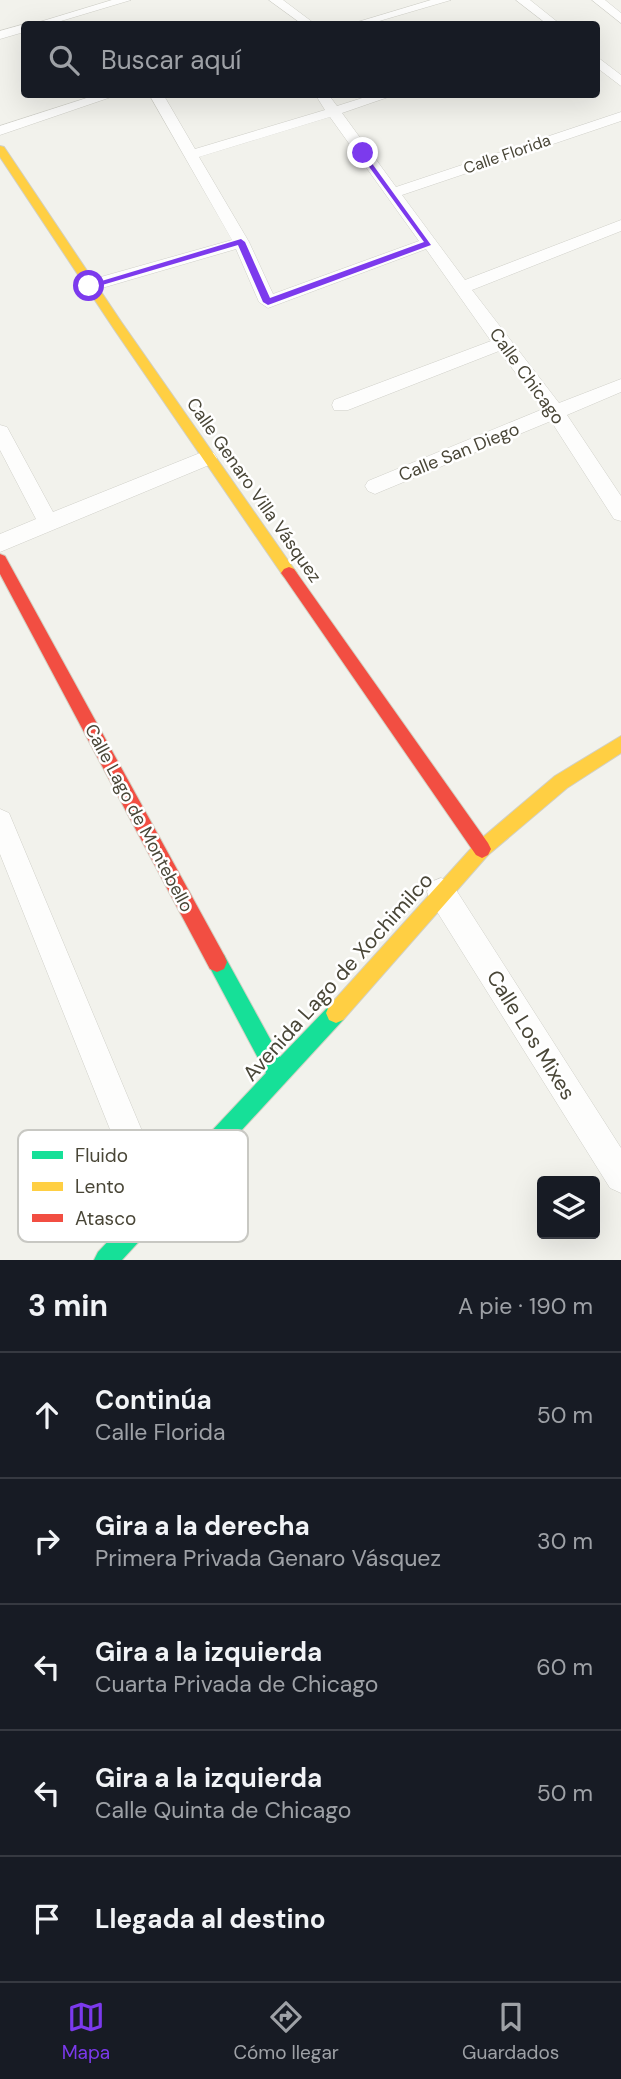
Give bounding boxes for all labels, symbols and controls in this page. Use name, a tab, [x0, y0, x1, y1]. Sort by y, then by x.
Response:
search box	[21, 21, 600, 98]
icon: search	[45, 41, 83, 79]
text: Buscar aquí	[101, 43, 241, 77]
street label: Calle Florida	[461, 129, 553, 179]
route end	[347, 137, 378, 168]
route start	[73, 270, 104, 301]
street label: Calle Chicago	[484, 323, 570, 429]
street label: Calle Genaro Villa Vásquez	[181, 393, 327, 587]
street label: Calle San Diego	[395, 417, 523, 487]
street label: Calle Lago de Montebello	[79, 720, 199, 916]
street label: Avenida Lago de Xochimilco	[237, 867, 439, 1087]
street label: Calle Los Mixes	[480, 965, 582, 1105]
legend	[18, 1130, 248, 1242]
text: Fluido	[75, 1143, 128, 1168]
text: Lento	[75, 1174, 125, 1199]
map controls	[537, 1176, 600, 1239]
button: layers	[537, 1176, 600, 1239]
text: Atasco	[75, 1206, 136, 1231]
text: 3 min	[28, 1286, 108, 1325]
text: A pie · 190 m	[458, 1291, 593, 1321]
text: Continúa	[95, 1383, 212, 1417]
icon: ahead	[28, 1396, 66, 1434]
text: 50 m	[537, 1400, 593, 1430]
text: Calle Florida	[95, 1417, 225, 1447]
text: Gira a la derecha	[95, 1509, 310, 1543]
icon: right	[28, 1522, 66, 1560]
text: 30 m	[537, 1526, 593, 1556]
text: Primera Privada Genaro Vásquez	[95, 1543, 441, 1573]
text: Gira a la izquierda	[95, 1635, 322, 1669]
icon: left	[28, 1648, 66, 1686]
text: 60 m	[536, 1652, 593, 1682]
text: Cuarta Privada de Chicago	[95, 1669, 378, 1699]
text: Gira a la izquierda	[95, 1761, 322, 1795]
icon: left	[28, 1774, 66, 1812]
text: 50 m	[537, 1778, 593, 1808]
text: Calle Quinta de Chicago	[95, 1795, 351, 1825]
icon: arrive	[28, 1900, 66, 1938]
text: Llegada al destino	[95, 1902, 326, 1936]
tab: Mapa	[62, 1998, 110, 2065]
tab: Cómo llegar	[233, 1998, 339, 2065]
tab: Guardados	[462, 1998, 559, 2065]

